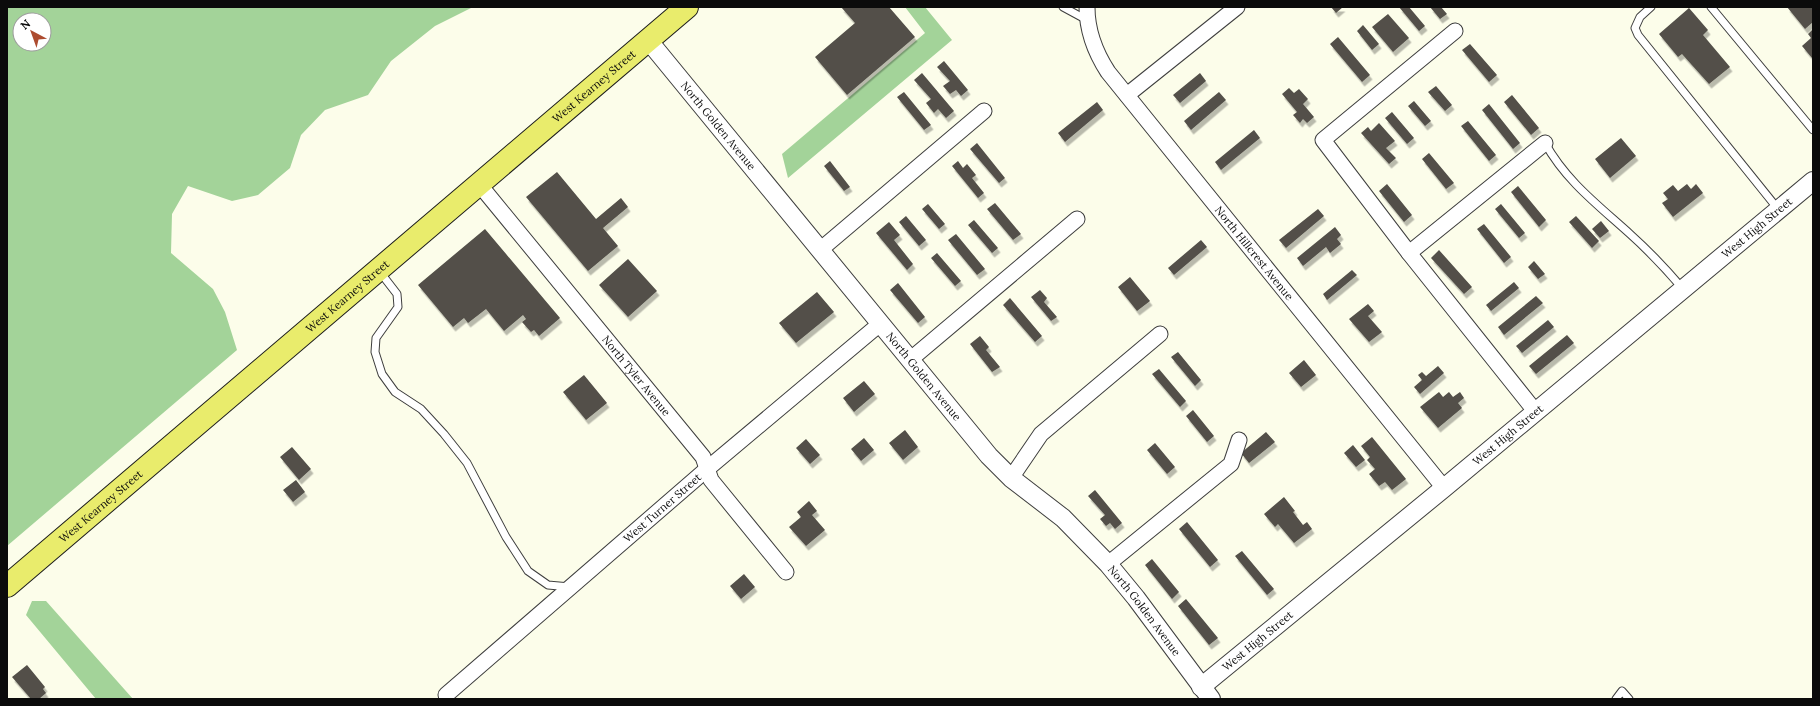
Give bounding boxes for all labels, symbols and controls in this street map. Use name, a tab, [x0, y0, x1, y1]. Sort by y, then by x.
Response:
north arrow	[12, 12, 52, 52]
text: N	[18, 16, 34, 33]
street label: West Kearney Street	[549, 46, 639, 126]
street label: North Golden Avenue	[678, 79, 759, 173]
street label: West High Street	[1719, 194, 1795, 261]
street label: North Hillcrest Avenue	[1212, 203, 1296, 303]
street label: West Kearney Street	[303, 256, 392, 336]
street label: North Golden Avenue	[883, 329, 964, 424]
street label: North Tyler Avenue	[599, 333, 674, 419]
street label: West High Street	[1470, 401, 1546, 468]
street label: West Kearney Street	[56, 466, 146, 546]
street label: West Turner Street	[620, 470, 705, 545]
street label: North Golden Avenue	[1105, 562, 1184, 659]
street label: West High Street	[1219, 607, 1296, 674]

